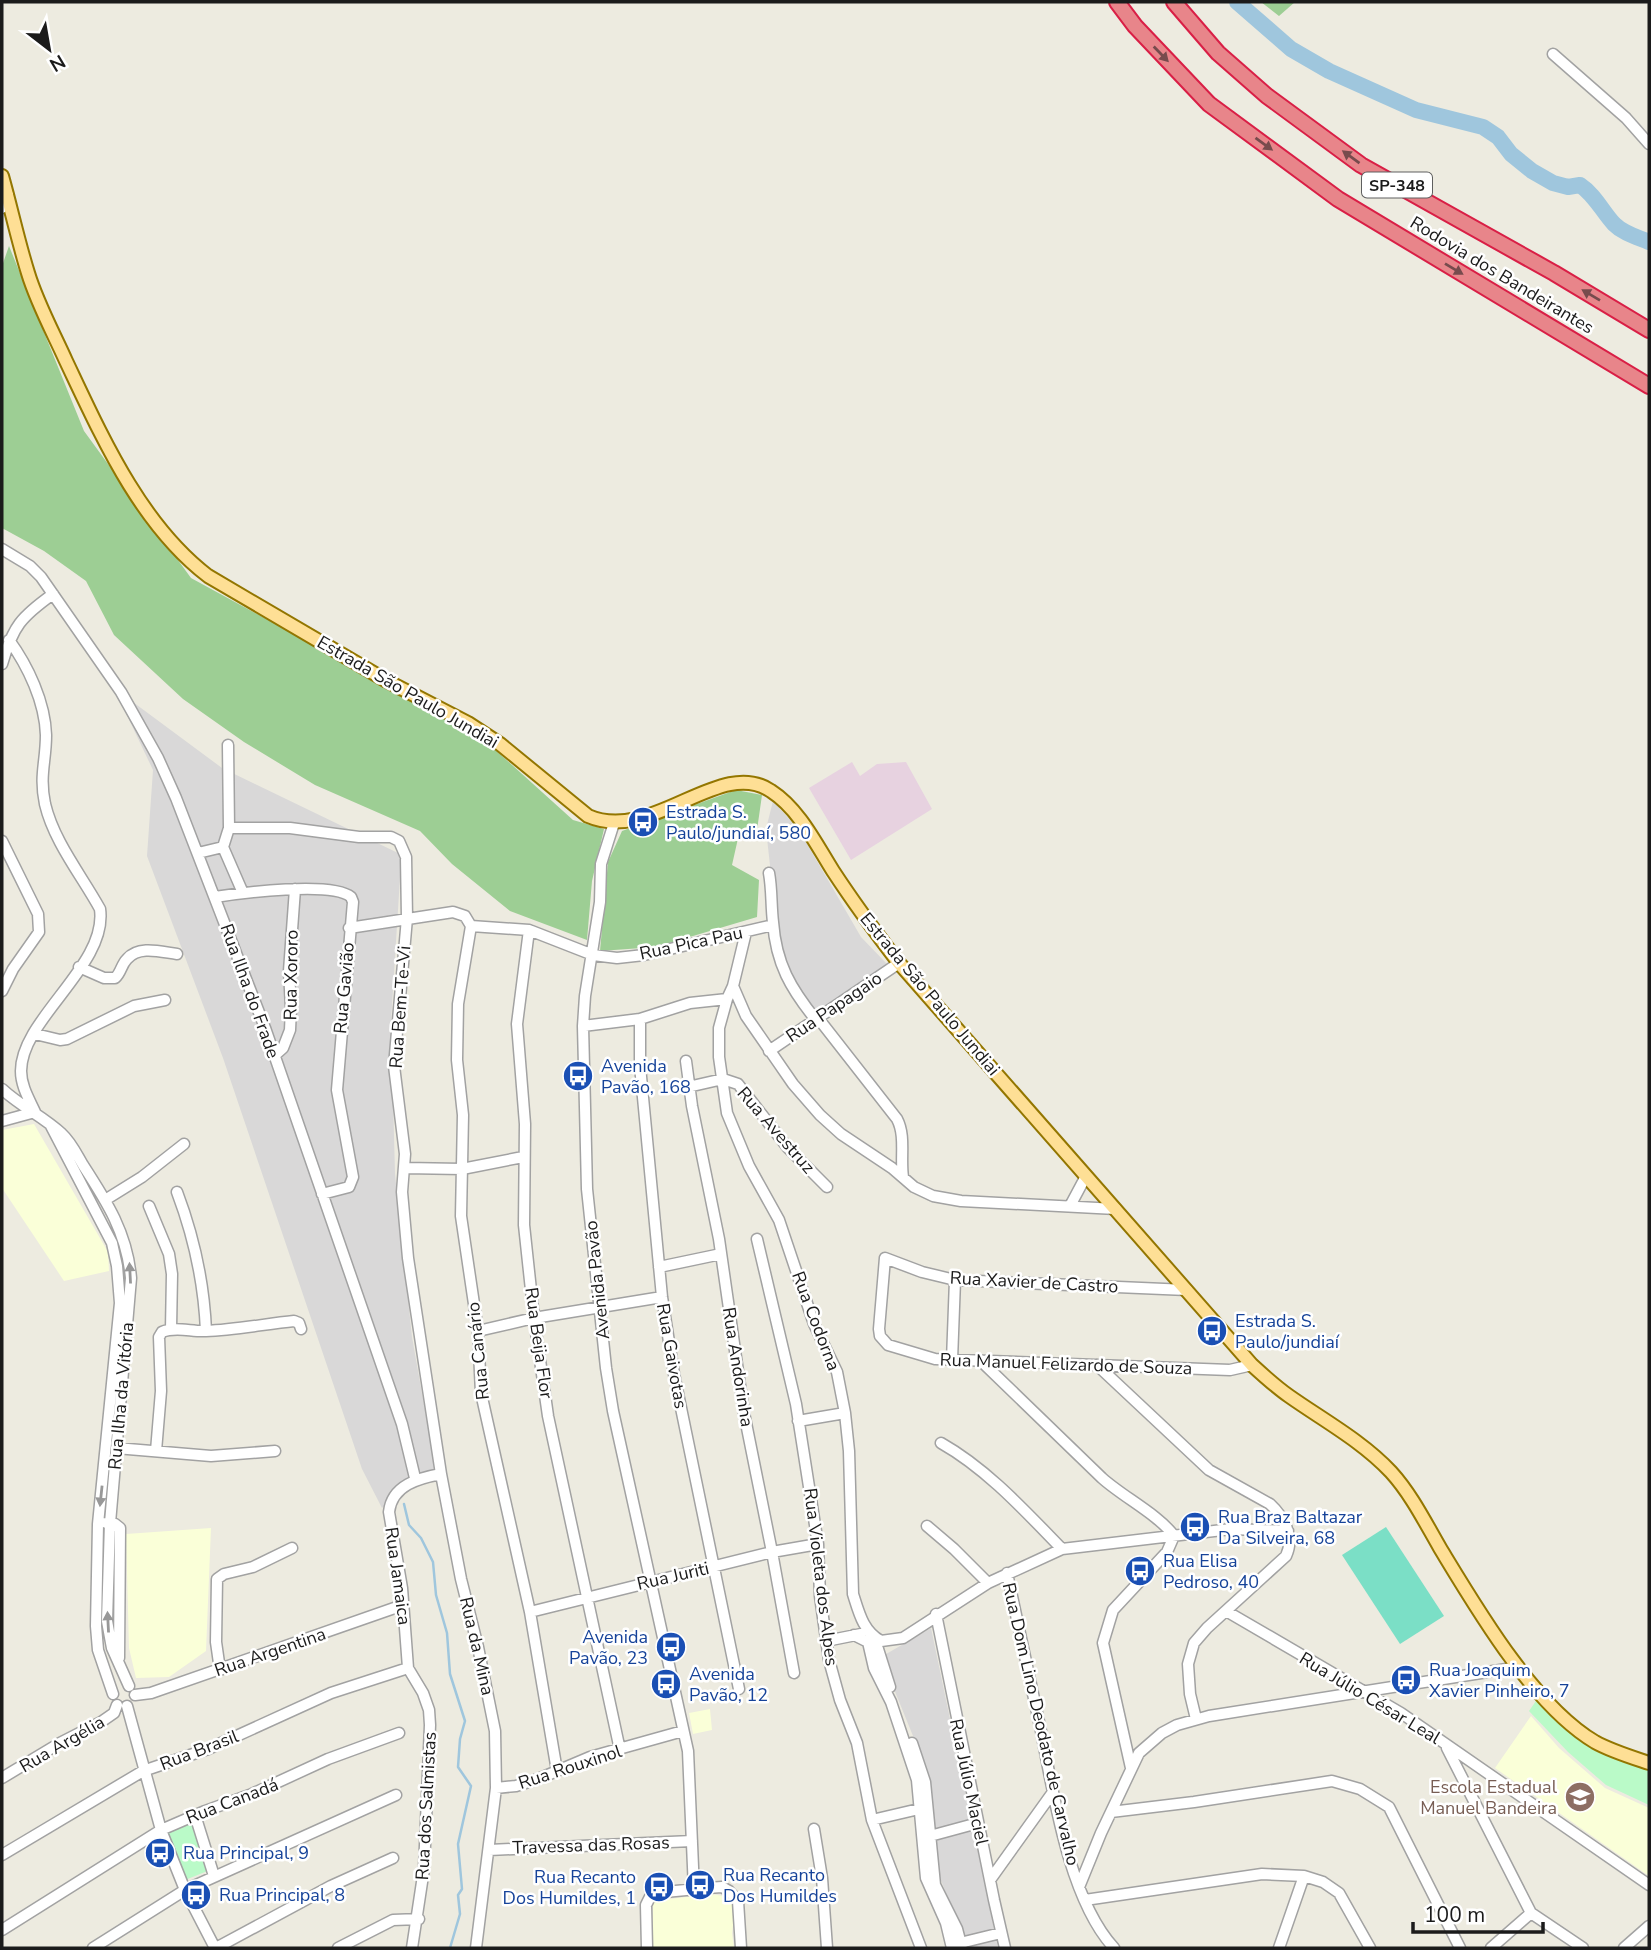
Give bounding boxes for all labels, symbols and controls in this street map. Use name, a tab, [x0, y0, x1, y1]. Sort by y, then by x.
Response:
north arrow	[14, 14, 84, 84]
one-way arrow	[1152, 45, 1169, 62]
text: N	[44, 48, 70, 78]
one-way arrow	[1255, 137, 1273, 151]
one-way arrow	[1342, 151, 1360, 165]
road number: SP-348	[1362, 172, 1432, 197]
street label: Rodovia dos Bandeirantes	[1406, 211, 1598, 339]
one-way arrow	[1444, 263, 1463, 275]
one-way arrow	[1581, 289, 1600, 301]
street label: Estrada São Paulo Jundiai	[313, 630, 503, 754]
place label: Estrada S. Paulo/jundiaí, 580	[666, 800, 811, 845]
bus stop icon: Estrada S. Paulo/jundiaí, 580	[626, 805, 660, 839]
street label: Estrada São Paulo Jundiai	[855, 907, 1005, 1081]
street label: Rua Ilha do Frade	[215, 920, 285, 1062]
street label: Rua Pica Pau	[637, 920, 745, 966]
street label: Rua Xororo	[278, 930, 304, 1020]
street label: Rua Gavião	[328, 941, 360, 1035]
street label: Rua Bem-Te-Vi	[384, 945, 416, 1069]
street label: Rua Papagaio	[781, 966, 887, 1048]
place label: Avenida Pavão, 168	[601, 1054, 691, 1099]
bus stop icon: Avenida Pavão, 168	[561, 1059, 595, 1093]
street label: Rua Avestruz	[732, 1082, 820, 1178]
street label: Avenida Pavão	[579, 1219, 615, 1341]
one-way arrow	[125, 1262, 136, 1284]
street label: Rua Xavier de Castro	[949, 1266, 1119, 1298]
street label: Rua Codorna	[786, 1268, 846, 1374]
street label: Rua Beija Flor	[519, 1286, 559, 1401]
street label: Rua Canário	[461, 1301, 495, 1401]
street label: Rua Gaivotas	[651, 1301, 693, 1411]
street label: Rua Andorinha	[717, 1305, 759, 1429]
place label: Estrada S. Paulo/jundiaí	[1235, 1309, 1340, 1354]
bus stop icon: Estrada S. Paulo/jundiaí	[1195, 1314, 1229, 1348]
street label: Rua Ilha da Vitória	[103, 1321, 139, 1471]
street label: Rua Manuel Felizardo de Souza	[939, 1348, 1193, 1380]
one-way arrow	[95, 1485, 106, 1507]
street label: Rua Violeta dos Alpes	[798, 1487, 844, 1667]
place label: Rua Braz Baltazar Da Silveira, 68	[1218, 1505, 1363, 1550]
bus stop icon: Rua Braz Baltazar Da Silveira, 68	[1178, 1510, 1212, 1544]
street label: Rua Jamaica	[379, 1526, 417, 1626]
place label: Rua Elisa Pedroso, 40	[1163, 1549, 1259, 1594]
bus stop icon: Rua Elisa Pedroso, 40	[1123, 1554, 1157, 1588]
street label: Rua Juriti	[635, 1556, 711, 1596]
street label: Rua Dom Lino Deodato de Carvalho	[997, 1580, 1085, 1868]
street label: Rua da Mina	[454, 1594, 500, 1698]
one-way arrow	[103, 1611, 114, 1633]
street label: Rua Argentina	[211, 1622, 329, 1682]
place label: Avenida Pavão, 23	[569, 1625, 648, 1670]
bus stop icon: Avenida Pavão, 23	[654, 1630, 688, 1664]
street label: Rua Júlio César Leal	[1295, 1646, 1446, 1750]
place label: Rua Joaquim Xavier Pinheiro, 7	[1429, 1658, 1570, 1703]
place label: Avenida Pavão, 12	[689, 1662, 768, 1707]
bus stop icon: Rua Joaquim Xavier Pinheiro, 7	[1389, 1663, 1423, 1697]
bus stop icon: Avenida Pavão, 12	[649, 1667, 683, 1701]
street label: Rua Argélia	[15, 1710, 109, 1778]
street label: Rua Júlio Maciel	[944, 1717, 994, 1848]
street label: Rua Brasil	[156, 1724, 242, 1776]
street label: Rua dos Salmistas	[410, 1731, 442, 1881]
street label: Rua Rouxinol	[515, 1739, 625, 1795]
street label: Rua Canadá	[182, 1772, 282, 1830]
place label: Escola Estadual Manuel Bandeira	[1420, 1775, 1558, 1820]
school or university icon: Escola Estadual Manuel Bandeira	[1563, 1780, 1597, 1814]
street label: Travessa das Rosas	[512, 1830, 670, 1860]
bus stop icon: Rua Principal, 9	[143, 1836, 177, 1870]
place label: Rua Principal, 9	[183, 1841, 309, 1865]
place label: Rua Recanto Dos Humildes	[723, 1863, 837, 1908]
place label: Rua Recanto Dos Humildes, 1	[503, 1865, 636, 1910]
bus stop icon: Rua Recanto Dos Humildes	[683, 1868, 717, 1902]
bus stop icon: Rua Recanto Dos Humildes, 1	[642, 1870, 676, 1904]
bus stop icon: Rua Principal, 8	[179, 1878, 213, 1912]
place label: Rua Principal, 8	[219, 1883, 345, 1907]
scale bar	[1413, 1890, 1542, 1934]
text: 100 m	[1424, 1901, 1485, 1929]

